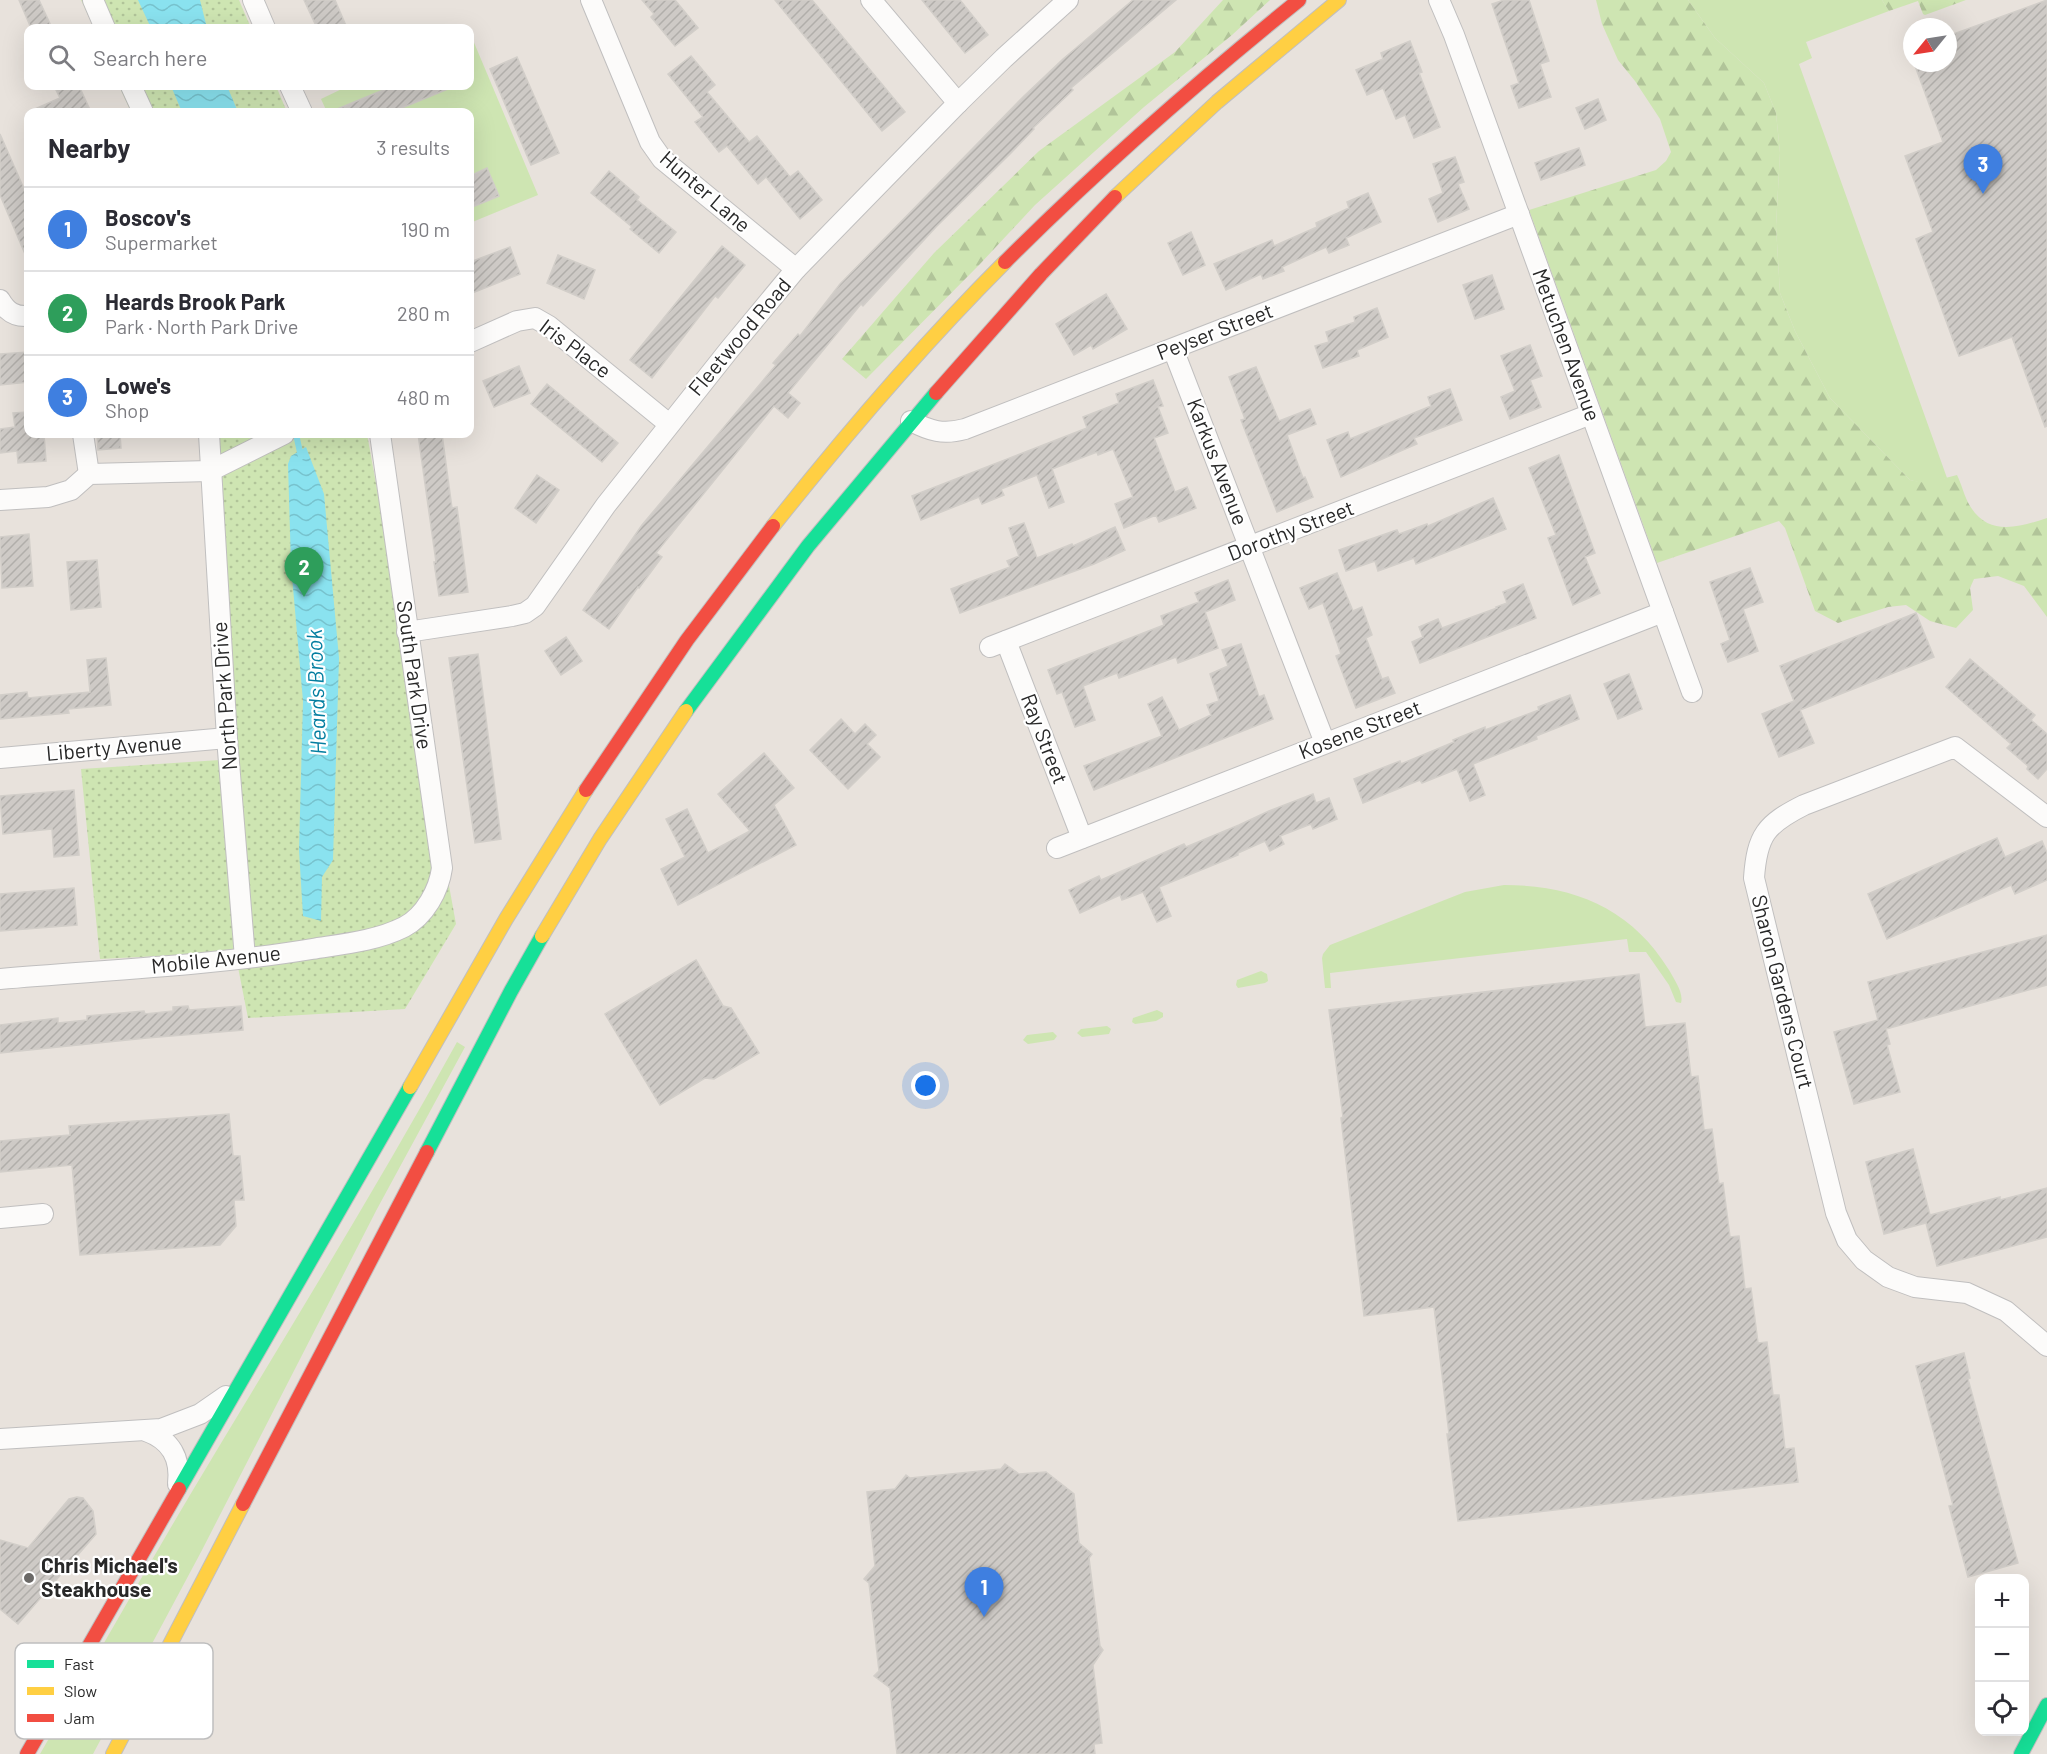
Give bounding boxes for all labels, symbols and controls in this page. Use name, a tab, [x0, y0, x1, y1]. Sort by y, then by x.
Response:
north arrow	[1903, 18, 1957, 72]
search box	[24, 24, 474, 90]
icon: search	[45, 41, 78, 74]
text: Search here	[93, 44, 207, 70]
text: Nearby	[48, 132, 130, 163]
text: 3 results	[376, 135, 450, 159]
pin: 3	[1964, 144, 2002, 194]
street label: Hunter Lane	[656, 145, 756, 237]
text: Boscov's	[105, 204, 191, 230]
text: 1	[64, 217, 71, 241]
text: 190 m	[401, 217, 450, 241]
text: Supermarket	[105, 230, 218, 254]
street label: Metuchen Avenue	[1528, 265, 1607, 424]
street label: Fleetwood Road	[682, 272, 795, 400]
text: Heards Brook Park	[105, 288, 286, 314]
street label: Peyser Street	[1153, 297, 1276, 364]
text: 2	[62, 301, 73, 325]
text: 280 m	[397, 301, 450, 325]
street label: Iris Place	[535, 313, 616, 383]
text: Park · North Park Drive	[105, 314, 298, 338]
text: Lowe's	[105, 372, 171, 398]
text: 3	[62, 385, 73, 409]
text: 480 m	[397, 385, 450, 409]
street label: Karkus Avenue	[1183, 394, 1254, 529]
text: Shop	[105, 398, 149, 422]
street label: Dorothy Street	[1224, 494, 1357, 565]
pin: 2	[284, 548, 324, 597]
street label: South Park Drive	[393, 599, 438, 751]
street label: North Park Drive	[206, 621, 241, 771]
water label: Heards Brook	[300, 628, 330, 755]
street label: Ray Street	[1017, 690, 1074, 787]
street label: Kosene Street	[1295, 694, 1424, 763]
street label: Liberty Avenue	[45, 728, 183, 765]
street label: Sharon Gardens Court	[1747, 892, 1820, 1091]
street label: Mobile Avenue	[150, 939, 282, 978]
your location	[911, 1071, 940, 1100]
place label: Chris Michael's Steakhouse	[41, 1552, 178, 1601]
pin: 1	[964, 1568, 1004, 1617]
marker: Chris Michael's Steakhouse	[22, 1571, 36, 1585]
map controls	[1975, 1574, 2029, 1736]
button: +	[1975, 1574, 2029, 1628]
button: −	[1975, 1628, 2029, 1682]
legend	[15, 1643, 213, 1739]
text: Fast	[64, 1654, 94, 1673]
text: Slow	[64, 1681, 97, 1700]
button: locate	[1975, 1682, 2029, 1736]
text: Jam	[64, 1708, 95, 1727]

